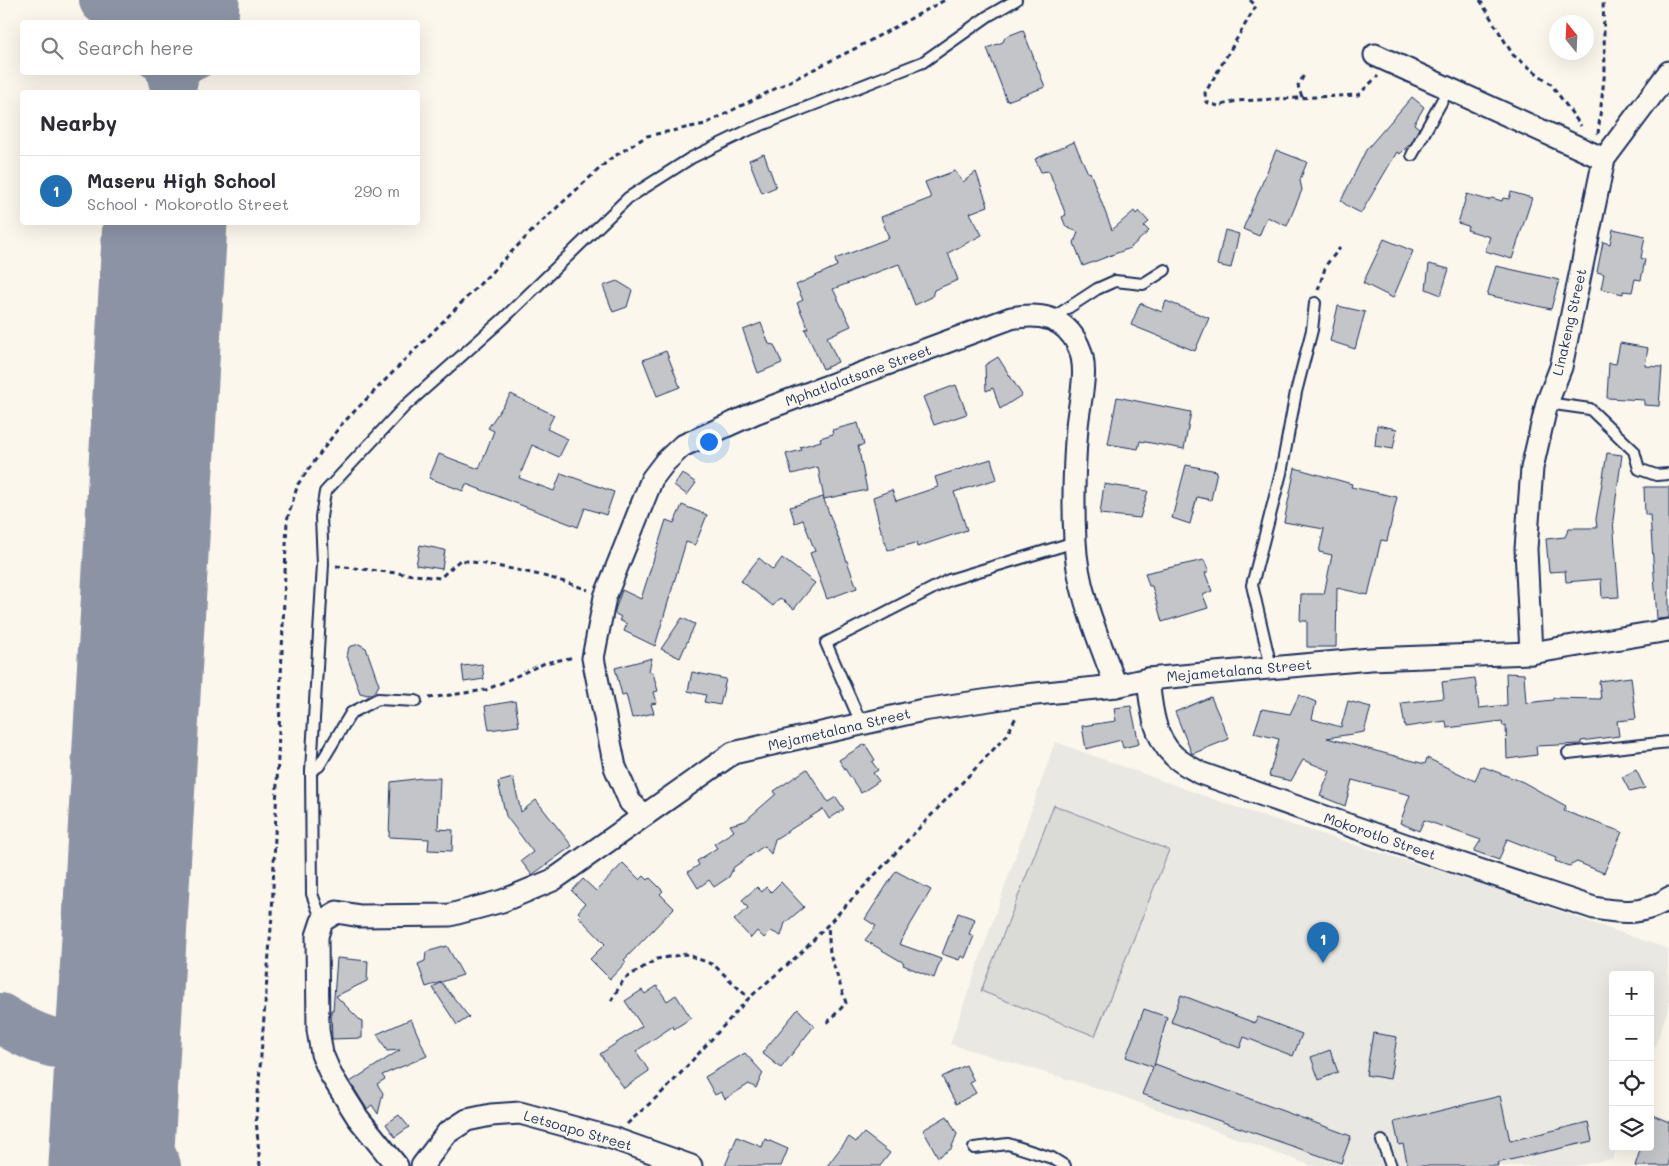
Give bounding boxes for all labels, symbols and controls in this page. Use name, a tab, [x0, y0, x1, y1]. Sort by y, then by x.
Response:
north arrow	[1549, 15, 1594, 60]
search box	[20, 20, 420, 75]
icon: search	[38, 34, 66, 62]
text: Search here	[78, 35, 194, 60]
text: Nearby	[40, 109, 117, 136]
text: Maseru High School	[87, 168, 276, 193]
text: 1	[52, 180, 60, 201]
text: 290 m	[354, 180, 400, 201]
text: School · Mokorotlo Street	[87, 193, 289, 214]
street label: Linakeng Street	[1547, 267, 1591, 377]
street label: Mphatlalatsane Street	[782, 340, 934, 410]
your location	[696, 429, 722, 455]
street label: Mejametalana Street	[1166, 654, 1312, 686]
street label: Mejametalana Street	[766, 703, 912, 755]
street label: Mokorotlo Street	[1321, 808, 1439, 864]
pin: 1	[1307, 922, 1339, 963]
map controls	[1609, 971, 1654, 1151]
button: +	[1609, 971, 1654, 1016]
button: −	[1609, 1016, 1654, 1061]
button: locate	[1609, 1061, 1654, 1106]
street label: Letsoapo Street	[522, 1105, 634, 1155]
button: layers	[1609, 1106, 1654, 1151]

